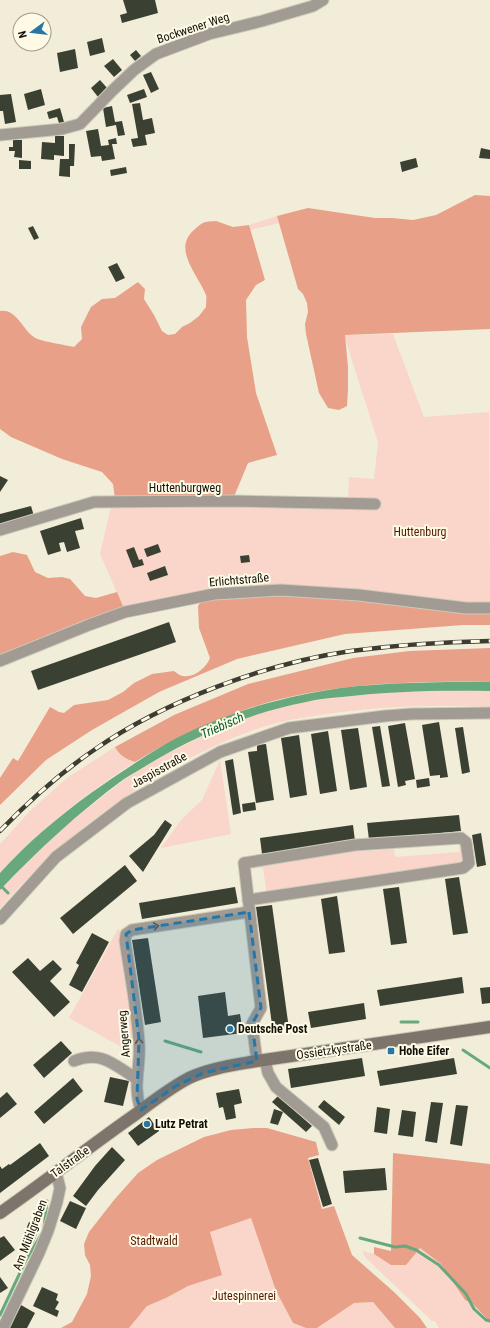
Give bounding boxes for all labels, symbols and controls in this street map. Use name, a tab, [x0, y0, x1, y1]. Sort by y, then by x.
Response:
street label: Bockwener Weg	[155, 10, 231, 46]
north arrow	[12, 12, 52, 52]
text: N	[16, 29, 30, 39]
street label: Huttenburgweg	[149, 481, 221, 495]
park label: Huttenburg	[394, 525, 447, 539]
street label: Erlichtstraße	[208, 570, 270, 590]
water label: Triebisch	[198, 709, 246, 742]
street label: Jaspisstraße	[129, 749, 190, 791]
one-way arrow	[153, 923, 159, 931]
street label: Angerweg	[115, 1010, 133, 1058]
place label: Deutsche Post	[238, 1022, 308, 1036]
marker: Deutsche Post	[225, 1024, 235, 1034]
one-way arrow	[135, 1038, 144, 1044]
street label: Ossietzkystraße	[295, 1038, 373, 1062]
place label: Hohe Eifer	[399, 1044, 449, 1058]
marker: Hohe Eifer	[386, 1046, 396, 1056]
place label: Lutz Petrat	[155, 1117, 208, 1131]
marker: Lutz Petrat	[142, 1119, 152, 1129]
street label: Talstraße	[48, 1143, 92, 1181]
street label: Am Mühlgraben	[10, 1198, 50, 1272]
park label: Stadtwald	[130, 1234, 178, 1248]
park label: Jutespinnerei	[212, 1289, 276, 1303]

